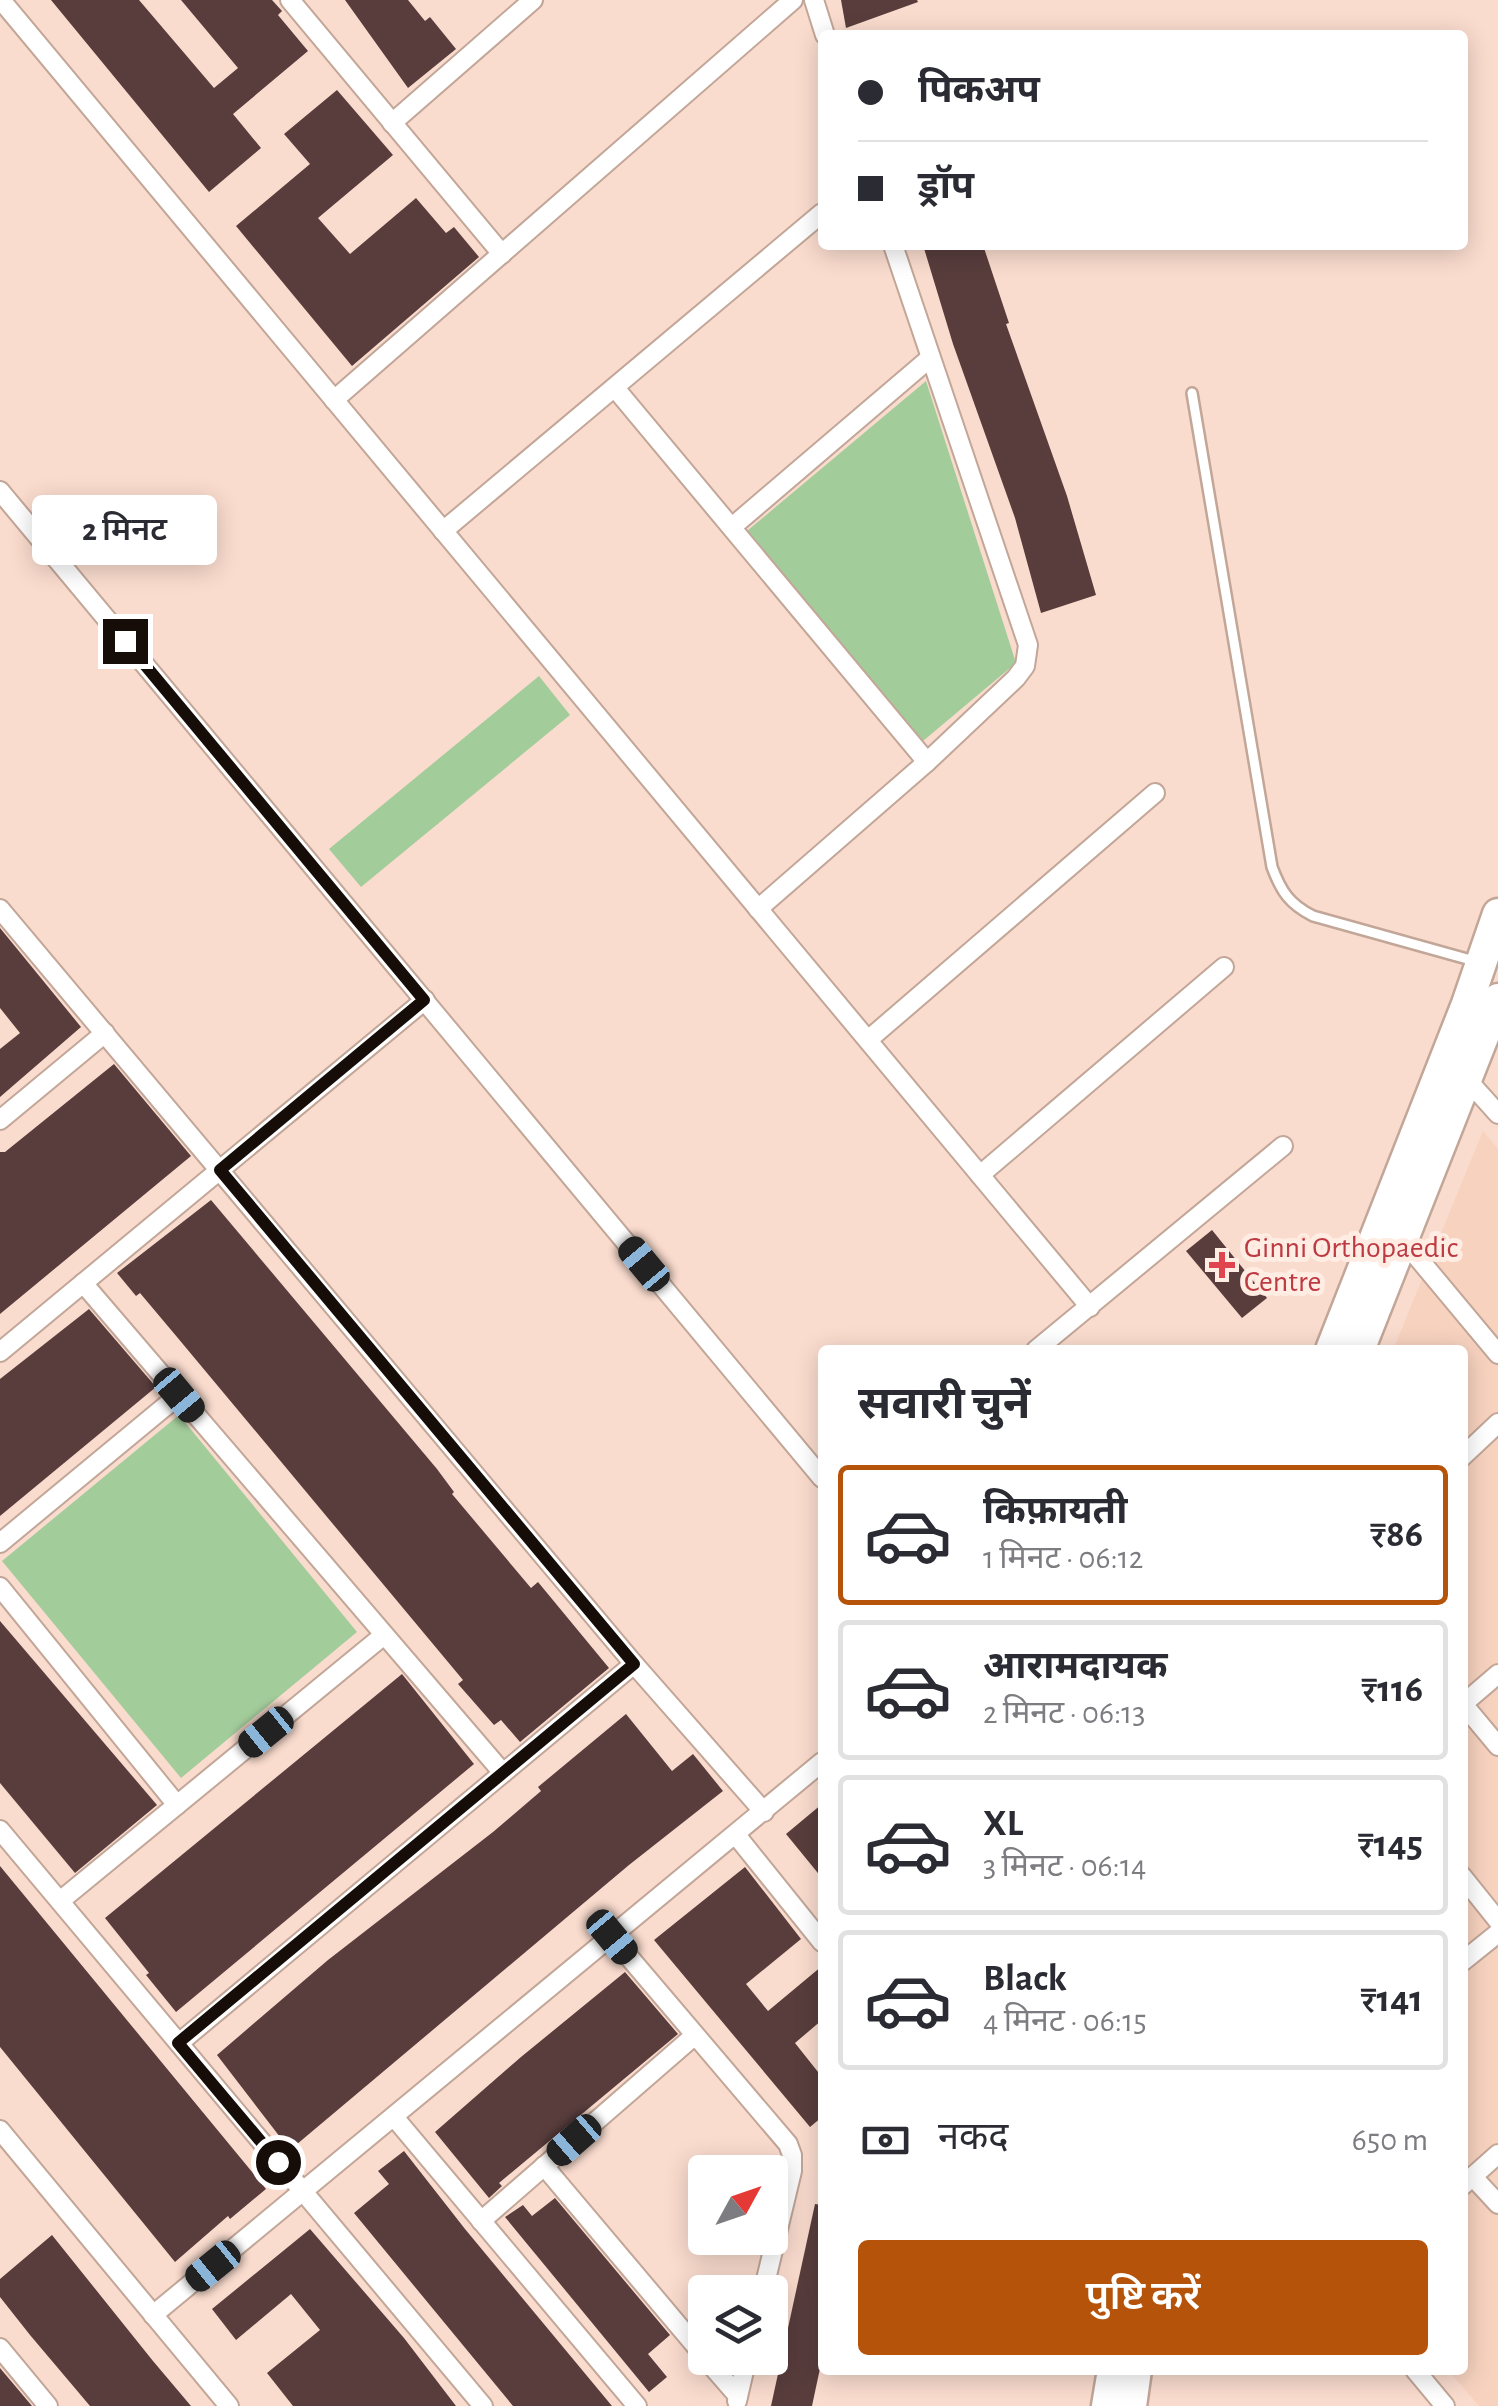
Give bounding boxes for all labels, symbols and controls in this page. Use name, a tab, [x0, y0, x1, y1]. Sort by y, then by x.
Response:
text: पिकअप	[918, 72, 1040, 110]
text: ड्रॉप	[918, 168, 974, 206]
callout: 2 मिनट	[32, 496, 218, 566]
text: 2 मिनट	[82, 514, 167, 546]
route end	[103, 619, 148, 664]
car	[613, 1231, 675, 1297]
place label: Ginni Orthopaedic Centre	[1244, 1233, 1458, 1297]
marker: Ginni Orthopaedic Centre	[1209, 1252, 1235, 1278]
car	[148, 1362, 210, 1428]
text: सवारी चुनें	[858, 1382, 1030, 1427]
icon: car	[863, 1490, 953, 1580]
text: किफ़ायती	[983, 1493, 1127, 1531]
text: ₹86	[1370, 1516, 1423, 1554]
text: 1 मिनट · 06:12	[983, 1542, 1143, 1574]
icon: car	[863, 1645, 953, 1735]
text: आरामदायक	[983, 1648, 1167, 1686]
text: ₹116	[1361, 1671, 1423, 1709]
text: 2 मिनट · 06:13	[983, 1697, 1146, 1729]
car	[233, 1701, 299, 1763]
icon: car	[863, 1800, 953, 1890]
text: XL	[983, 1805, 1023, 1843]
text: ₹145	[1358, 1826, 1423, 1864]
text: 3 मिनट · 06:14	[983, 1850, 1146, 1882]
car	[581, 1904, 643, 1970]
icon: car	[863, 1955, 953, 2045]
text: Black	[983, 1960, 1067, 1998]
text: ₹141	[1361, 1981, 1423, 2019]
text: 4 मिनट · 06:15	[983, 2005, 1147, 2037]
car	[542, 2109, 606, 2171]
icon: cash	[858, 2113, 913, 2168]
text: नकद	[938, 2119, 1008, 2157]
text: 650 m	[1352, 2124, 1428, 2156]
route start	[256, 2140, 301, 2185]
north arrow	[688, 2155, 788, 2255]
map controls	[688, 2155, 788, 2375]
car	[180, 2235, 246, 2297]
button: पुष्टि करें	[858, 2240, 1428, 2355]
button: layers	[688, 2275, 788, 2375]

